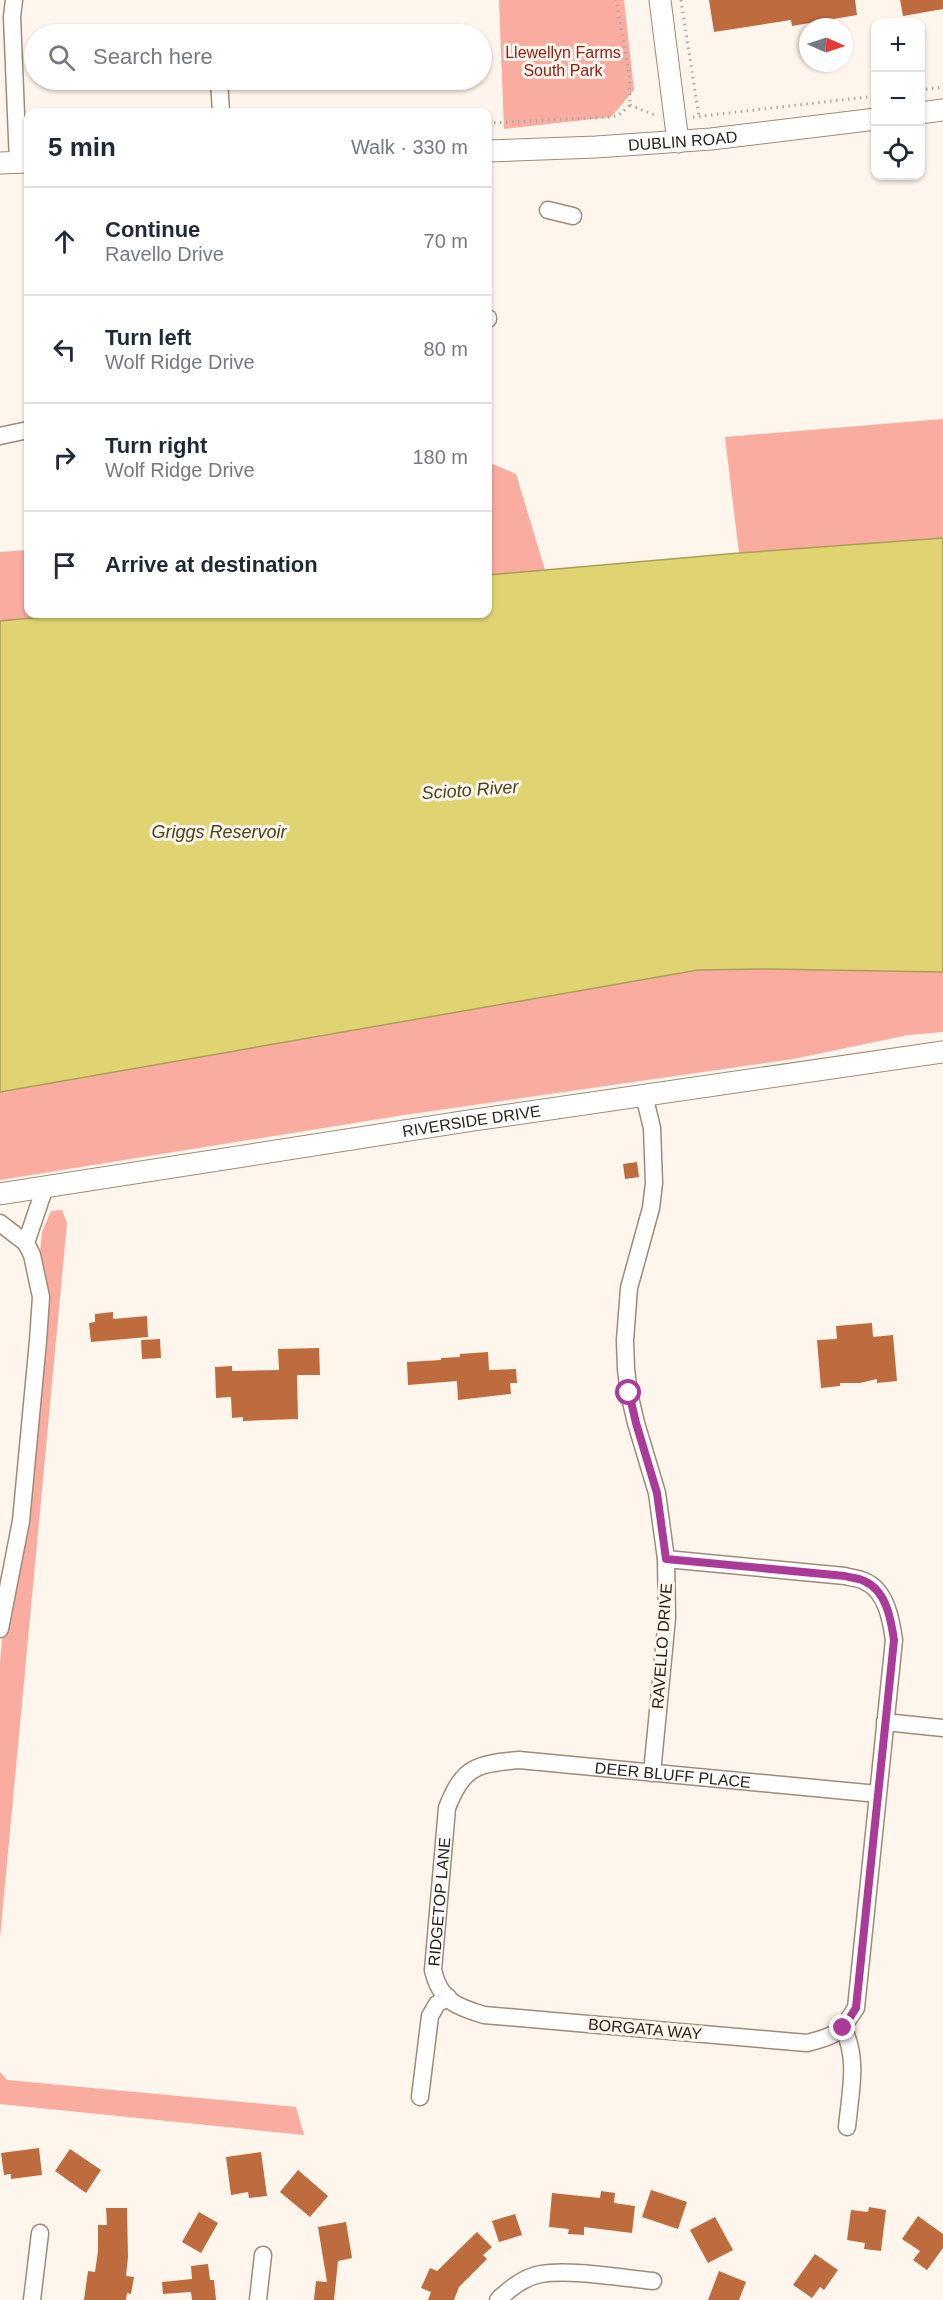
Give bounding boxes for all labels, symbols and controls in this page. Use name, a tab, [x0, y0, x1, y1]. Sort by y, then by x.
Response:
north arrow	[799, 18, 853, 72]
map controls	[871, 18, 925, 180]
button: +	[871, 18, 925, 72]
search box	[24, 24, 492, 90]
icon: search	[45, 41, 78, 74]
text: Search here	[93, 44, 213, 69]
park label: Llewellyn Farms South Park	[505, 44, 621, 79]
button: −	[871, 72, 925, 126]
button: locate	[871, 126, 925, 180]
street label: DUBLIN ROAD	[628, 127, 738, 153]
text: 5 min	[48, 132, 116, 162]
text: Walk · 330 m	[351, 136, 468, 158]
text: Continue	[105, 217, 200, 242]
icon: ahead	[48, 225, 81, 258]
text: 70 m	[424, 230, 468, 252]
text: Ravello Drive	[105, 243, 224, 265]
text: Turn left	[105, 325, 191, 350]
icon: left	[48, 333, 81, 366]
text: 80 m	[424, 338, 468, 360]
text: Wolf Ridge Drive	[105, 351, 255, 373]
text: Turn right	[105, 433, 207, 458]
icon: right	[48, 441, 81, 474]
text: 180 m	[412, 446, 468, 468]
text: Wolf Ridge Drive	[105, 459, 255, 481]
icon: arrive	[48, 549, 81, 582]
text: Arrive at destination	[105, 552, 318, 577]
water label: Scioto River	[421, 777, 520, 803]
water label: Griggs Reservoir	[151, 822, 288, 842]
street label: RIVERSIDE DRIVE	[401, 1102, 542, 1140]
route start	[615, 1379, 641, 1405]
street label: RAVELLO DRIVE	[649, 1583, 675, 1709]
street label: DEER BLUFF PLACE	[594, 1759, 752, 1790]
street label: RIDGETOP LANE	[425, 1837, 453, 1967]
route end	[829, 2014, 855, 2040]
street label: BORGATA WAY	[587, 2016, 703, 2042]

